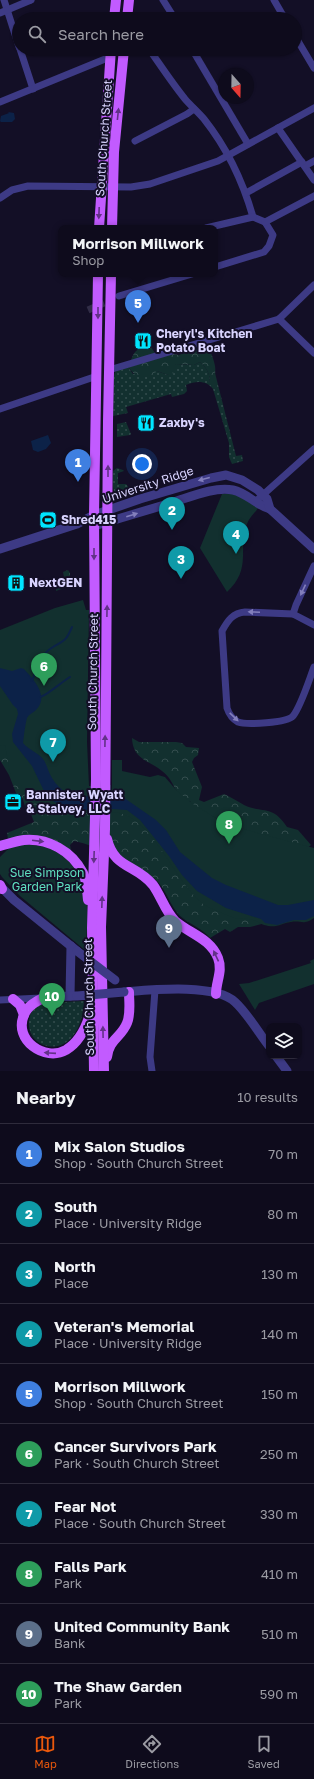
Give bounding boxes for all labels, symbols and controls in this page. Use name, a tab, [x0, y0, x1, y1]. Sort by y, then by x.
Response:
search box	[12, 12, 302, 56]
icon: search	[26, 23, 48, 45]
text: Search here	[58, 25, 144, 43]
north arrow	[218, 68, 254, 104]
street label: South Church Street	[92, 79, 115, 197]
one-way arrow	[114, 108, 121, 120]
one-way arrow	[96, 207, 103, 219]
popup	[58, 225, 218, 277]
text: Morrison Millwork	[72, 234, 204, 252]
text: Shop	[72, 252, 104, 268]
pin: 5	[125, 290, 151, 323]
one-way arrow	[95, 307, 101, 320]
place label: Cheryl's Kitchen Potato Boat	[156, 326, 253, 355]
restaurant icon: Cheryl's Kitchen Potato Boat	[133, 331, 153, 351]
restaurant icon: Zaxby's	[136, 413, 156, 433]
place label: Zaxby's	[159, 415, 205, 430]
pin: 1	[65, 449, 91, 482]
your location	[132, 454, 152, 474]
street label: University Ridge	[100, 463, 195, 506]
one-way arrow	[105, 464, 111, 477]
one-way arrow	[198, 477, 211, 483]
pin: 2	[159, 497, 185, 530]
sports icon: Shred415	[38, 510, 58, 530]
place label: Shred415	[61, 512, 116, 527]
one-way arrow	[126, 512, 138, 518]
pin: 4	[223, 521, 249, 554]
pin: 3	[168, 546, 194, 579]
one-way arrow	[91, 548, 98, 560]
building icon: NextGEN	[6, 573, 26, 593]
place label: NextGEN	[29, 575, 82, 590]
one-way arrow	[300, 584, 306, 596]
one-way arrow	[104, 604, 110, 617]
one-way arrow	[247, 609, 260, 615]
street label: South Church Street	[84, 613, 101, 731]
pin: 6	[31, 653, 57, 686]
one-way arrow	[229, 712, 239, 722]
pin: 7	[40, 729, 66, 762]
one-way arrow	[102, 734, 108, 747]
place label: Bannister, Wyatt & Stalvey, LLC	[26, 787, 124, 816]
office icon: Bannister, Wyatt & Stalvey, LLC	[3, 792, 23, 812]
pin: 8	[216, 811, 242, 844]
one-way arrow	[32, 838, 44, 844]
one-way arrow	[91, 851, 97, 864]
park label: Sue Simpson Garden Park	[10, 865, 84, 894]
one-way arrow	[99, 896, 106, 908]
pin: 9	[156, 915, 182, 948]
street label: South Church Street	[80, 938, 97, 1056]
one-way arrow	[213, 951, 219, 962]
pin: 10	[39, 983, 65, 1016]
map controls	[266, 1023, 302, 1059]
button: layers	[266, 1023, 302, 1059]
one-way arrow	[99, 1026, 106, 1038]
one-way arrow	[44, 1049, 56, 1056]
text: Nearby	[16, 1087, 76, 1108]
text: 10 results	[237, 1089, 298, 1105]
text: Mix Salon Studios	[54, 1137, 185, 1155]
text: 1	[26, 1146, 32, 1162]
text: 70 m	[268, 1146, 298, 1162]
text: Shop · South Church Street	[54, 1155, 223, 1171]
text: South	[54, 1197, 97, 1215]
text: 2	[25, 1206, 33, 1222]
text: 80 m	[267, 1206, 298, 1222]
text: Place · University Ridge	[54, 1215, 202, 1231]
text: North	[54, 1257, 96, 1275]
text: 3	[25, 1266, 33, 1282]
text: 130 m	[261, 1266, 298, 1282]
text: Place	[54, 1275, 89, 1291]
text: Veteran's Memorial	[54, 1317, 194, 1335]
text: 4	[25, 1326, 33, 1342]
text: 140 m	[261, 1326, 298, 1342]
text: Place · University Ridge	[54, 1335, 202, 1351]
text: Morrison Millwork	[54, 1377, 186, 1395]
text: 5	[25, 1386, 33, 1402]
text: 150 m	[261, 1386, 298, 1402]
text: Shop · South Church Street	[54, 1395, 223, 1411]
text: Cancer Survivors Park	[54, 1437, 217, 1455]
text: 6	[25, 1446, 33, 1462]
text: 250 m	[260, 1446, 298, 1462]
text: Park · South Church Street	[54, 1455, 219, 1471]
text: Fear Not	[54, 1497, 116, 1515]
text: 7	[25, 1506, 33, 1522]
text: 330 m	[260, 1506, 298, 1522]
text: Place · South Church Street	[54, 1515, 226, 1531]
text: Falls Park	[54, 1557, 127, 1575]
text: 8	[25, 1566, 33, 1582]
text: 410 m	[261, 1566, 298, 1582]
text: Park	[54, 1575, 82, 1591]
text: United Community Bank	[54, 1617, 230, 1635]
text: 9	[25, 1626, 33, 1642]
text: 510 m	[261, 1626, 298, 1642]
text: Bank	[54, 1635, 85, 1651]
text: The Shaw Garden	[54, 1677, 182, 1695]
text: 10	[21, 1686, 37, 1702]
text: 590 m	[260, 1686, 298, 1702]
text: Park	[54, 1695, 82, 1711]
tab: Map	[34, 1733, 57, 1770]
tab: Directions	[125, 1733, 179, 1770]
tab: Saved	[248, 1733, 280, 1770]

